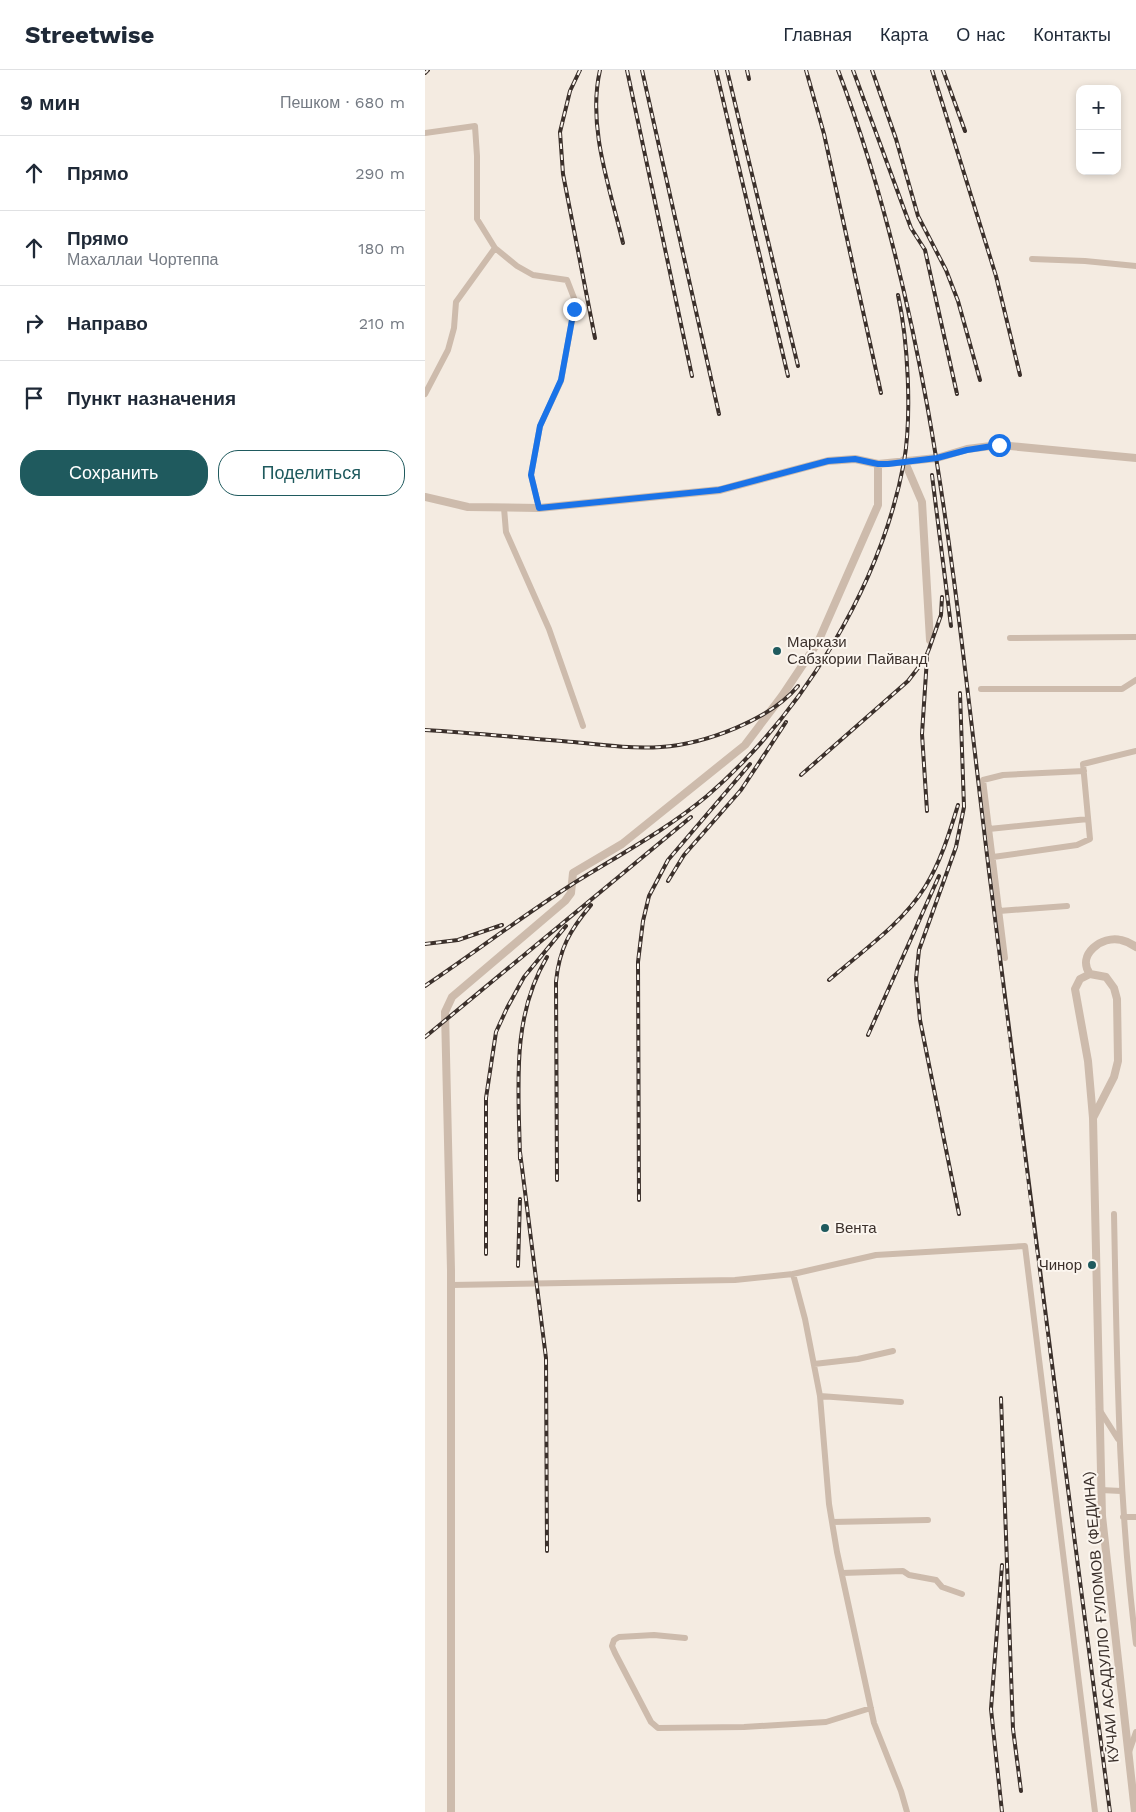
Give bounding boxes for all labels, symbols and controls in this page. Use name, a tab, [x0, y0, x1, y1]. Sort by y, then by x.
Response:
text: Streetwise	[25, 21, 154, 49]
text: Главная	[783, 24, 852, 45]
text: Карта	[880, 24, 928, 45]
text: О нас	[956, 24, 1005, 45]
text: Контакты	[1033, 24, 1111, 45]
map controls	[1076, 85, 1121, 175]
button: +	[1076, 85, 1121, 130]
text: 9 мин	[20, 90, 80, 115]
text: Пешком · 680 m	[280, 93, 405, 112]
button: −	[1076, 130, 1121, 175]
icon: ahead	[20, 159, 48, 187]
text: Прямо	[67, 162, 129, 185]
text: 290 m	[355, 164, 405, 183]
text: Прямо	[67, 227, 129, 250]
icon: ahead	[20, 234, 48, 262]
text: 180 m	[358, 239, 405, 258]
text: Махаллаи Чортеппа	[67, 250, 218, 269]
route end	[563, 298, 586, 321]
icon: right	[20, 309, 48, 337]
text: Направо	[67, 312, 148, 335]
text: 210 m	[359, 314, 405, 333]
icon: arrive	[20, 384, 48, 412]
text: Пункт назначения	[67, 387, 236, 410]
route start	[988, 434, 1011, 457]
button: Сохранить	[20, 450, 208, 496]
button: Поделиться	[218, 450, 405, 496]
place label: Маркази Сабзкории Пайванд	[787, 633, 928, 668]
marker: Маркази Сабзкории Пайванд	[771, 645, 783, 657]
place label: Вента	[835, 1219, 877, 1237]
marker: Вента	[819, 1222, 831, 1234]
place label: Чинор	[1039, 1256, 1082, 1274]
marker: Чинор	[1086, 1259, 1098, 1271]
street label: КӮЧАИ АСАДУЛЛО ҒУЛОМОВ (ФЕДИНА)	[1079, 1471, 1123, 1763]

